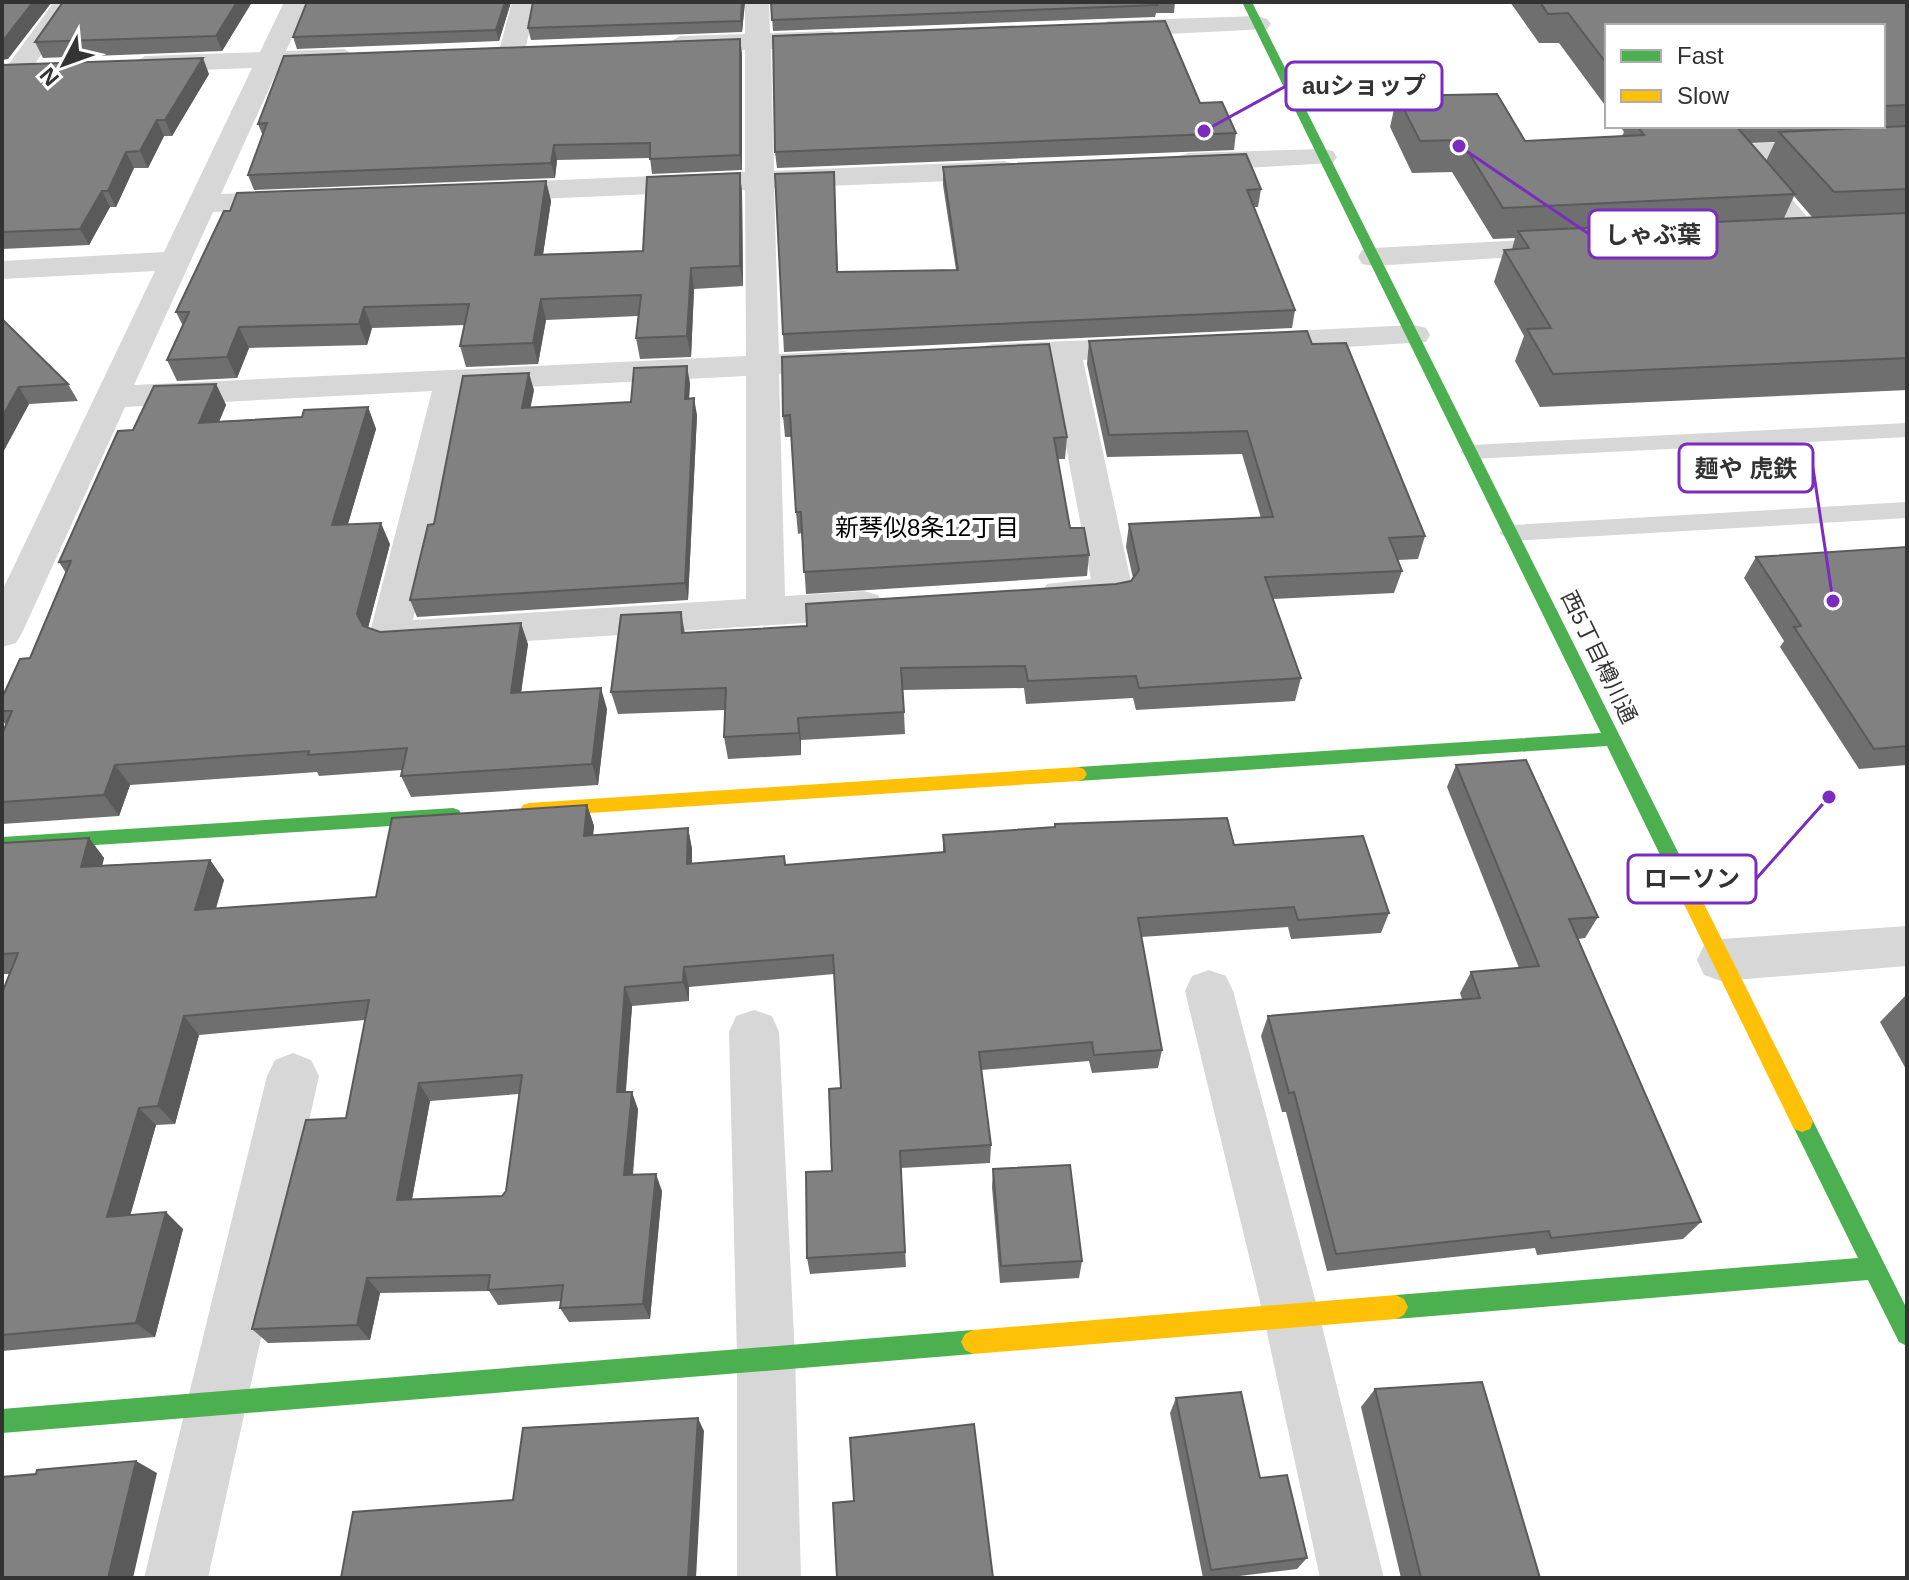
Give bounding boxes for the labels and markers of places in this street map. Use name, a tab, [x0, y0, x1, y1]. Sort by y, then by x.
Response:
callout: auショップ	[1286, 62, 1442, 110]
callout: しゃぶ葉	[1589, 210, 1717, 258]
callout: 麺や 虎鉄	[1679, 444, 1813, 492]
callout: ローソン	[1628, 855, 1756, 903]

